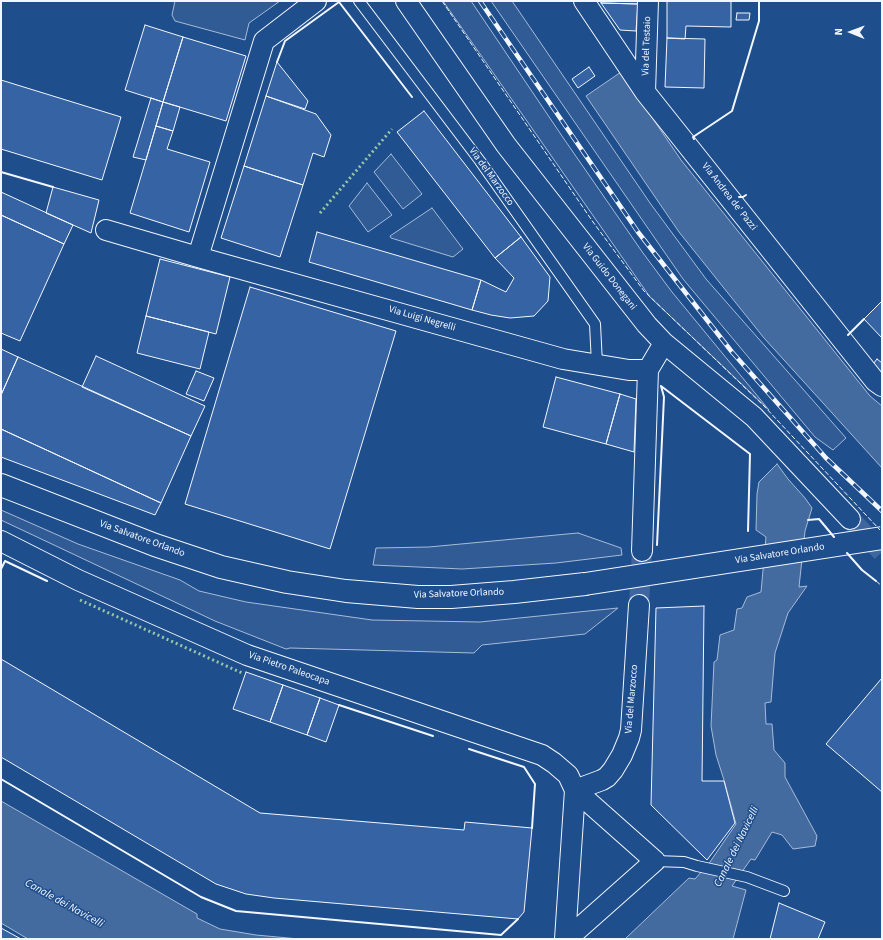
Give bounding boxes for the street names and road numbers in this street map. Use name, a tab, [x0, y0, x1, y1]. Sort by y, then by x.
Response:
street label: Via del Testaio	[640, 16, 654, 76]
street label: Via del Marzocco	[466, 146, 516, 208]
street label: Via Andrea de' Pazzi	[699, 161, 759, 233]
street label: Via Guido Donegani	[579, 241, 639, 313]
street label: Via Luigi Negrelli	[387, 304, 457, 334]
street label: Via Salvatore Orlando	[98, 518, 186, 560]
street label: Via Salvatore Orlando	[735, 541, 825, 567]
street label: Via Salvatore Orlando	[414, 586, 504, 602]
street label: Via Pietro Paleocapa	[247, 649, 331, 689]
street label: Via del Marzocco	[623, 664, 641, 734]

